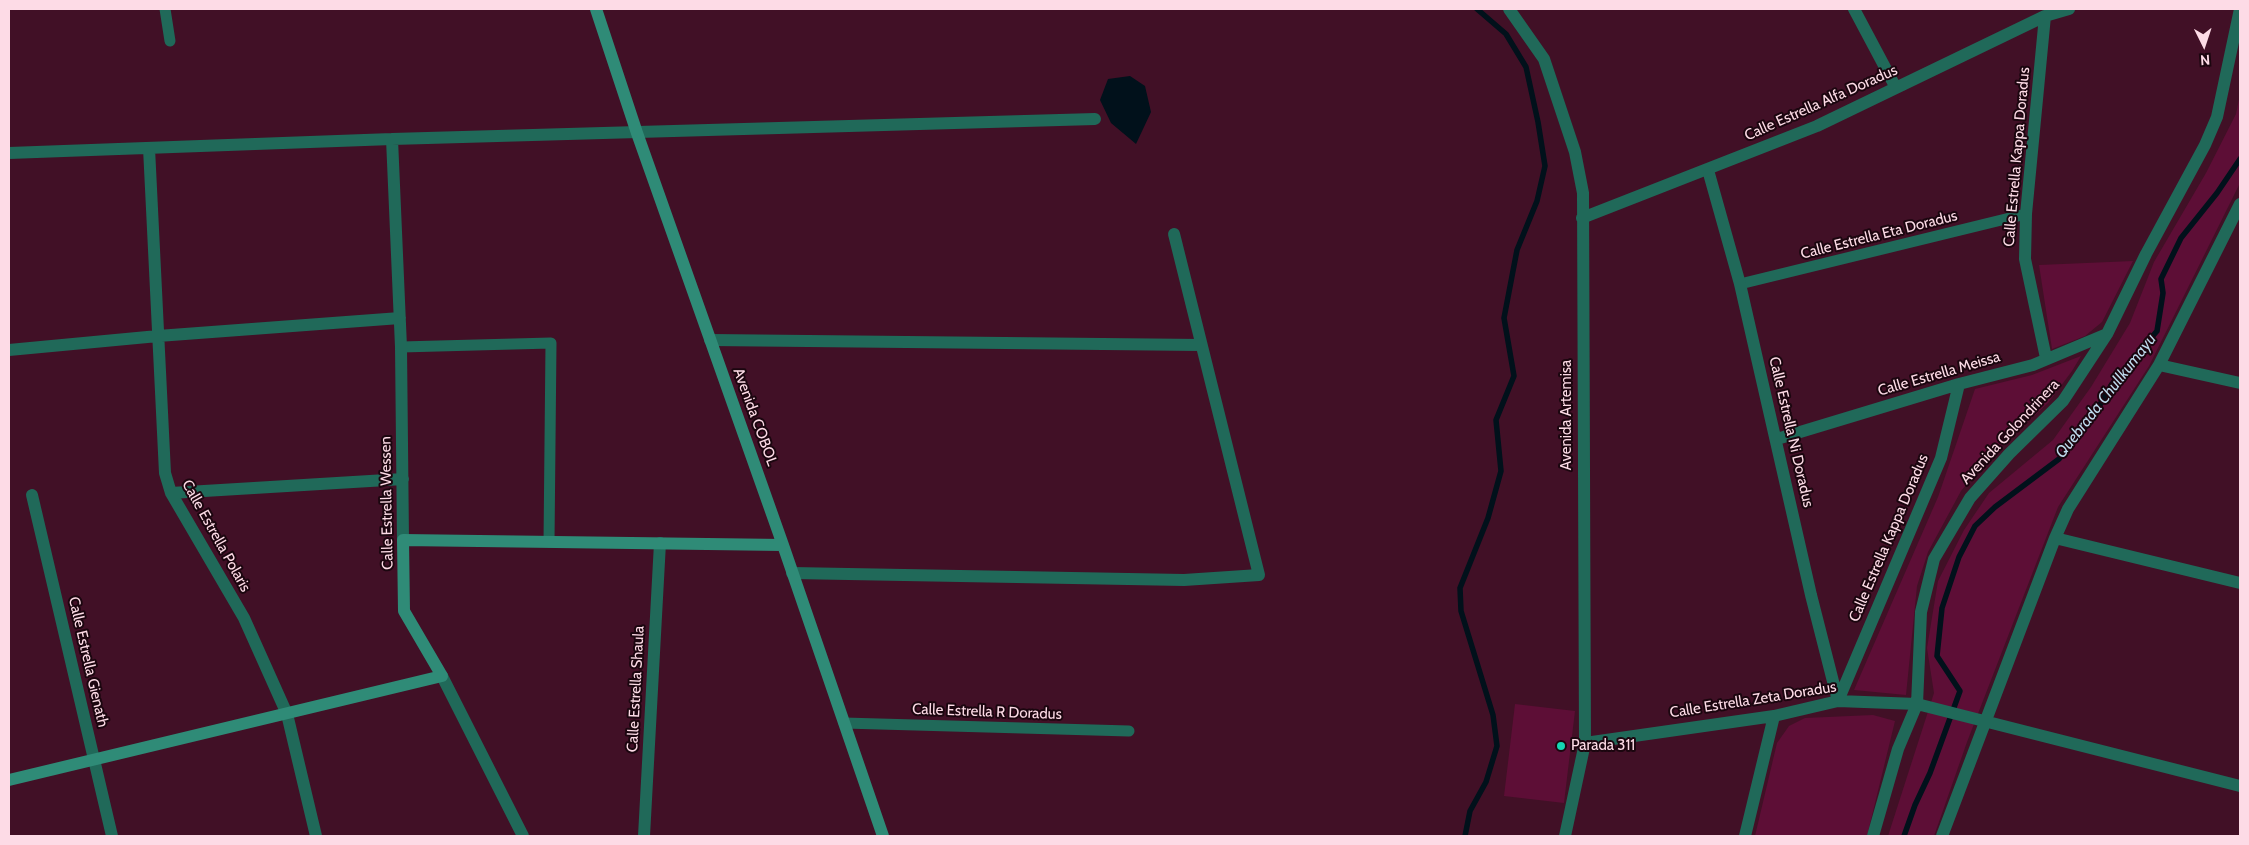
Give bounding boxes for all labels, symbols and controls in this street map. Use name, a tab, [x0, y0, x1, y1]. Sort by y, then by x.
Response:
north arrow	[2179, 20, 2229, 70]
text: N	[2199, 51, 2211, 69]
street label: Calle Estrella Alfa Doradus	[1742, 61, 1900, 145]
street label: Calle Estrella Kappa Doradus	[2000, 66, 2034, 248]
street label: Calle Estrella Eta Doradus	[1799, 207, 1959, 263]
water label: Quebrada Chullkumayu	[2052, 330, 2160, 462]
street label: Calle Estrella Meissa	[1876, 348, 2002, 400]
street label: Calle Estrella Ni Doradus	[1765, 355, 1817, 509]
street label: Avenida Artemisa	[1558, 360, 1576, 470]
street label: Avenida COBOL	[729, 366, 781, 468]
street label: Avenida Golondrinera	[1957, 376, 2063, 488]
street label: Calle Estrella Wessen	[377, 436, 397, 570]
street label: Calle Estrella Kappa Doradus	[1846, 452, 1932, 624]
street label: Calle Estrella Polaris	[178, 477, 254, 595]
street label: Calle Estrella Gienath	[64, 595, 112, 729]
street label: Calle Estrella Shaula	[624, 625, 648, 753]
street label: Calle Estrella Zeta Doradus	[1668, 678, 1838, 722]
street label: Calle Estrella R Doradus	[912, 700, 1062, 724]
place label: Parada 311	[1571, 737, 1635, 755]
marker: Parada 311	[1555, 740, 1567, 752]

